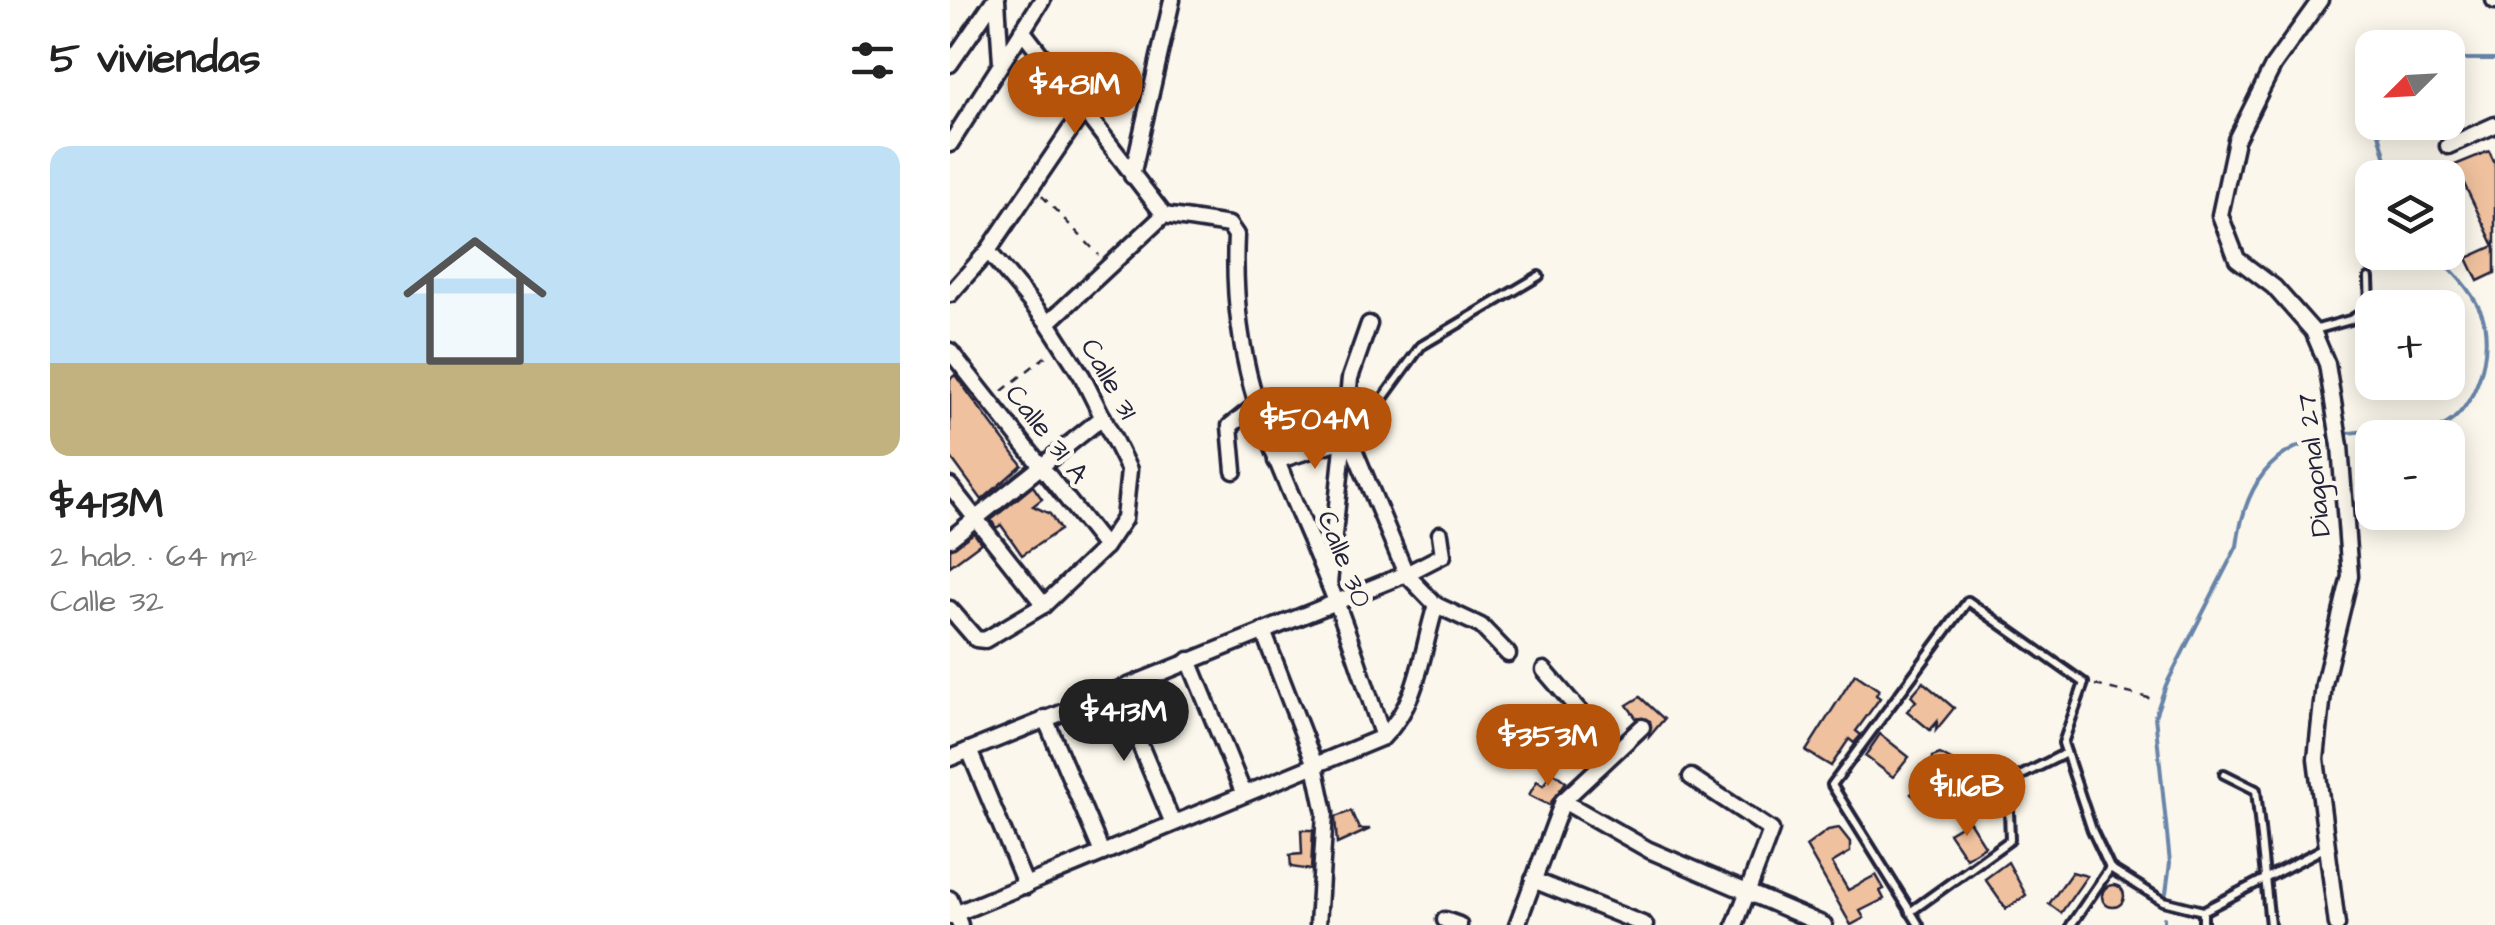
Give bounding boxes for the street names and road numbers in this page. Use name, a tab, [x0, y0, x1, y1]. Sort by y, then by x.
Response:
street label: Calle 31	[1071, 331, 1147, 427]
street label: Calle 31 A	[996, 376, 1098, 492]
street label: Diagonal 27	[2287, 391, 2342, 539]
street label: Calle 30	[1307, 505, 1381, 613]

